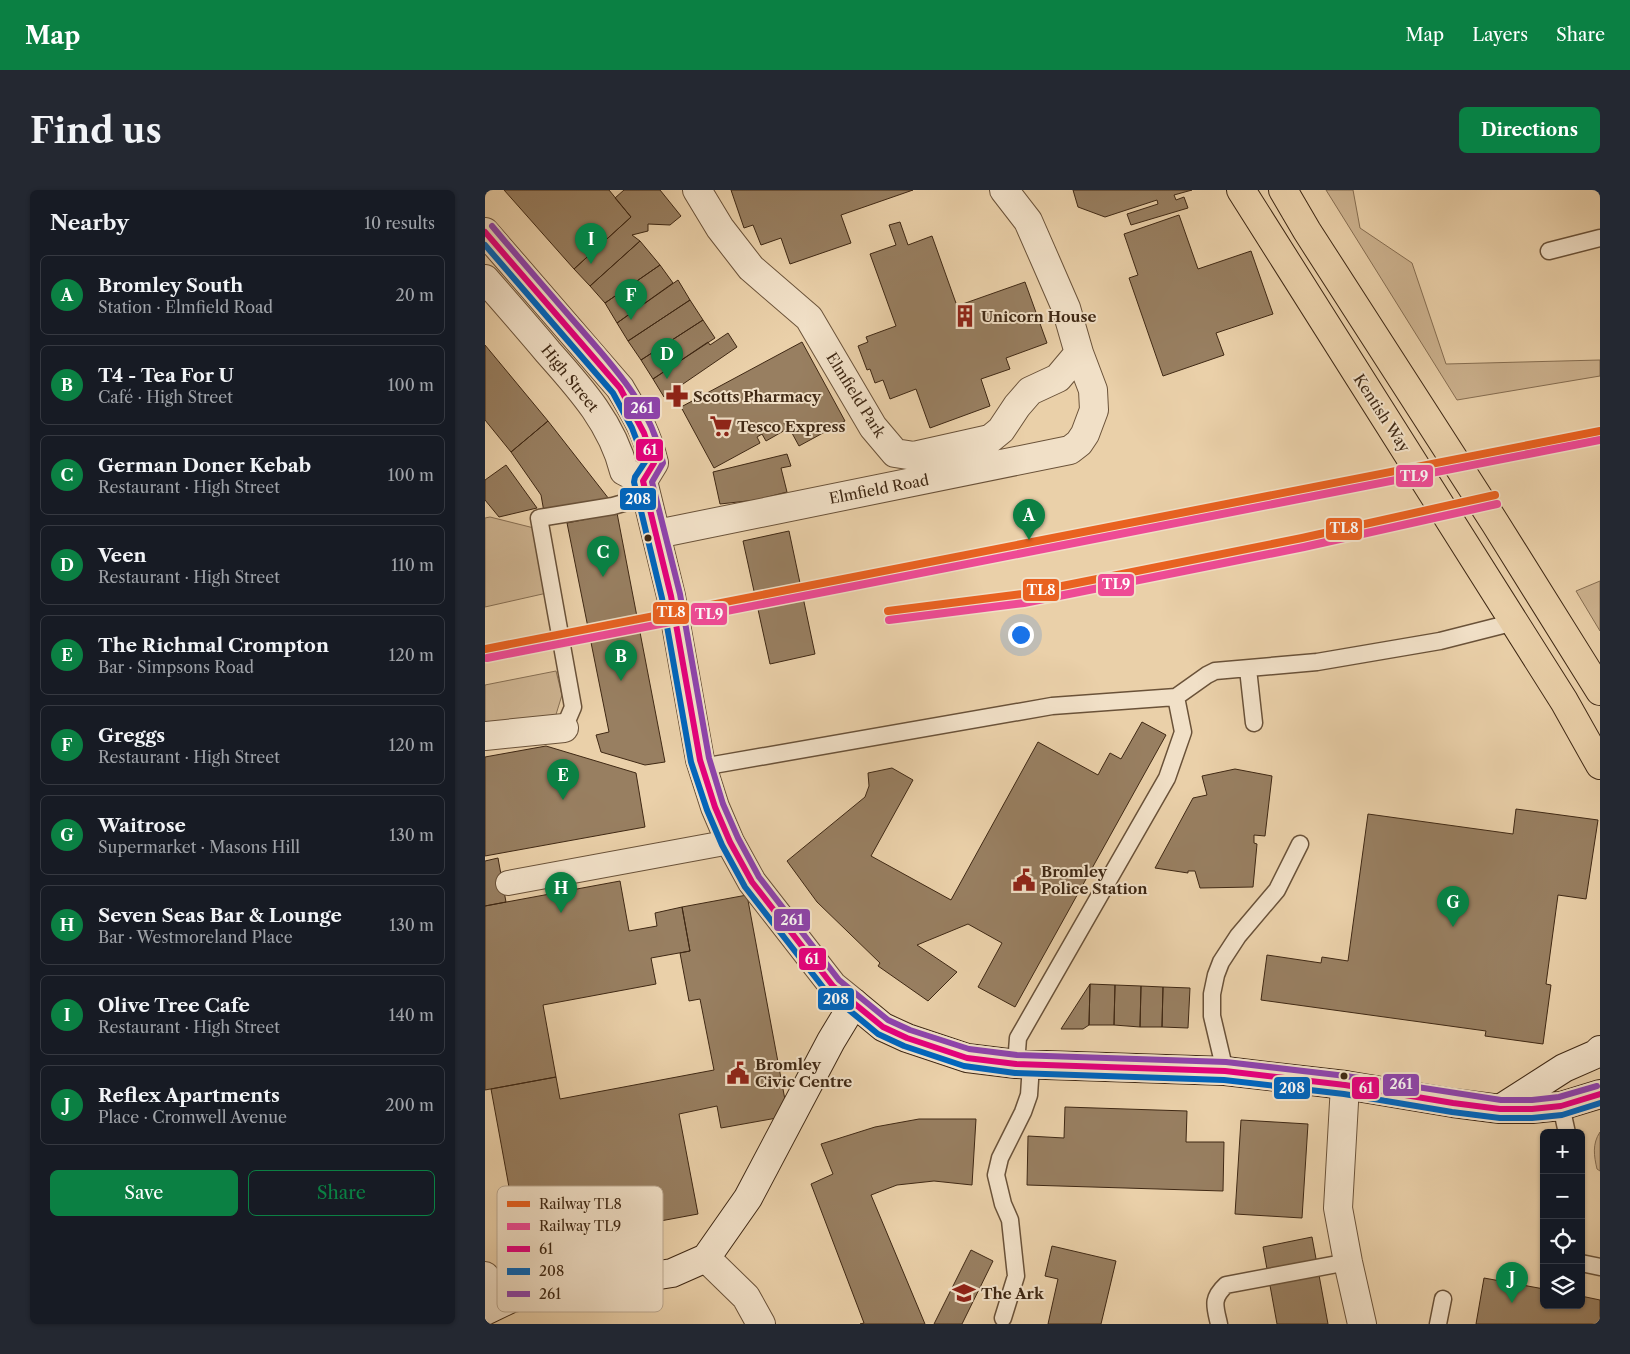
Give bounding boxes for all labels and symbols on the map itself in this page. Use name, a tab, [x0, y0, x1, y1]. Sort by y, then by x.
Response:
pin: I	[575, 223, 607, 264]
pin: F	[615, 279, 647, 320]
building icon: Unicorn House	[952, 303, 978, 329]
place label: Unicorn House	[981, 307, 1096, 326]
pin: D	[651, 338, 683, 379]
street label: High Street	[537, 340, 603, 416]
street label: Elmfield Park	[822, 349, 890, 442]
street label: Kentish Way	[1350, 370, 1415, 456]
pharmacy icon: Scotts Pharmacy	[664, 383, 690, 409]
place label: Scotts Pharmacy	[693, 387, 822, 406]
line badge: 261	[623, 396, 661, 420]
text: 261	[631, 399, 654, 417]
supermarket icon: Tesco Express	[708, 413, 734, 439]
place label: Tesco Express	[737, 417, 845, 436]
line badge: 61	[635, 438, 664, 462]
text: 61	[643, 441, 658, 459]
line badge: TL9	[1395, 464, 1434, 488]
text: TL9	[1400, 467, 1428, 485]
street label: Elmfield Road	[827, 470, 931, 508]
line badge: 208	[619, 487, 657, 511]
text: 208	[625, 490, 651, 508]
pin: A	[1013, 499, 1045, 540]
line badge: TL8	[1325, 517, 1363, 541]
text: TL8	[1329, 519, 1359, 537]
unlabelled marker	[643, 533, 653, 543]
pin: C	[587, 536, 619, 577]
line badge: TL9	[1097, 573, 1135, 597]
text: TL9	[1102, 575, 1130, 593]
line badge: TL8	[1022, 578, 1060, 602]
text: TL8	[1026, 581, 1056, 599]
line badge: TL8	[652, 601, 690, 625]
line badge: TL9	[690, 602, 728, 626]
text: TL8	[656, 603, 686, 621]
text: TL9	[695, 605, 723, 623]
your location	[1008, 622, 1034, 648]
pin: B	[605, 640, 637, 681]
pin: E	[547, 759, 579, 800]
place label: Bromley Police Station	[1041, 862, 1148, 898]
public building icon: Bromley Police Station	[1011, 867, 1037, 893]
pin: H	[545, 872, 577, 913]
pin: G	[1437, 886, 1469, 927]
line badge: 261	[773, 908, 811, 932]
text: 261	[781, 911, 804, 929]
line badge: 61	[798, 947, 827, 971]
text: 61	[805, 950, 820, 968]
line badge: 208	[817, 987, 855, 1011]
text: 208	[823, 990, 849, 1008]
place label: Bromley Civic Centre	[755, 1055, 852, 1091]
public building icon: Bromley Civic Centre	[725, 1060, 751, 1086]
unlabelled marker	[1339, 1071, 1349, 1081]
line badge: 261	[1382, 1073, 1420, 1097]
text: 261	[1390, 1075, 1413, 1093]
line badge: 208	[1273, 1076, 1311, 1100]
line badge: 61	[1351, 1076, 1380, 1100]
text: 208	[1279, 1079, 1305, 1097]
text: 61	[1359, 1079, 1374, 1097]
legend	[497, 1186, 663, 1312]
text: Railway TL8	[539, 1195, 622, 1213]
text: Railway TL9	[539, 1217, 621, 1235]
text: 61	[539, 1240, 553, 1258]
text: 208	[539, 1262, 564, 1280]
pin: J	[1496, 1262, 1528, 1303]
school or university icon: The Ark	[951, 1280, 977, 1306]
place label: The Ark	[981, 1284, 1045, 1303]
text: 261	[539, 1285, 561, 1303]

